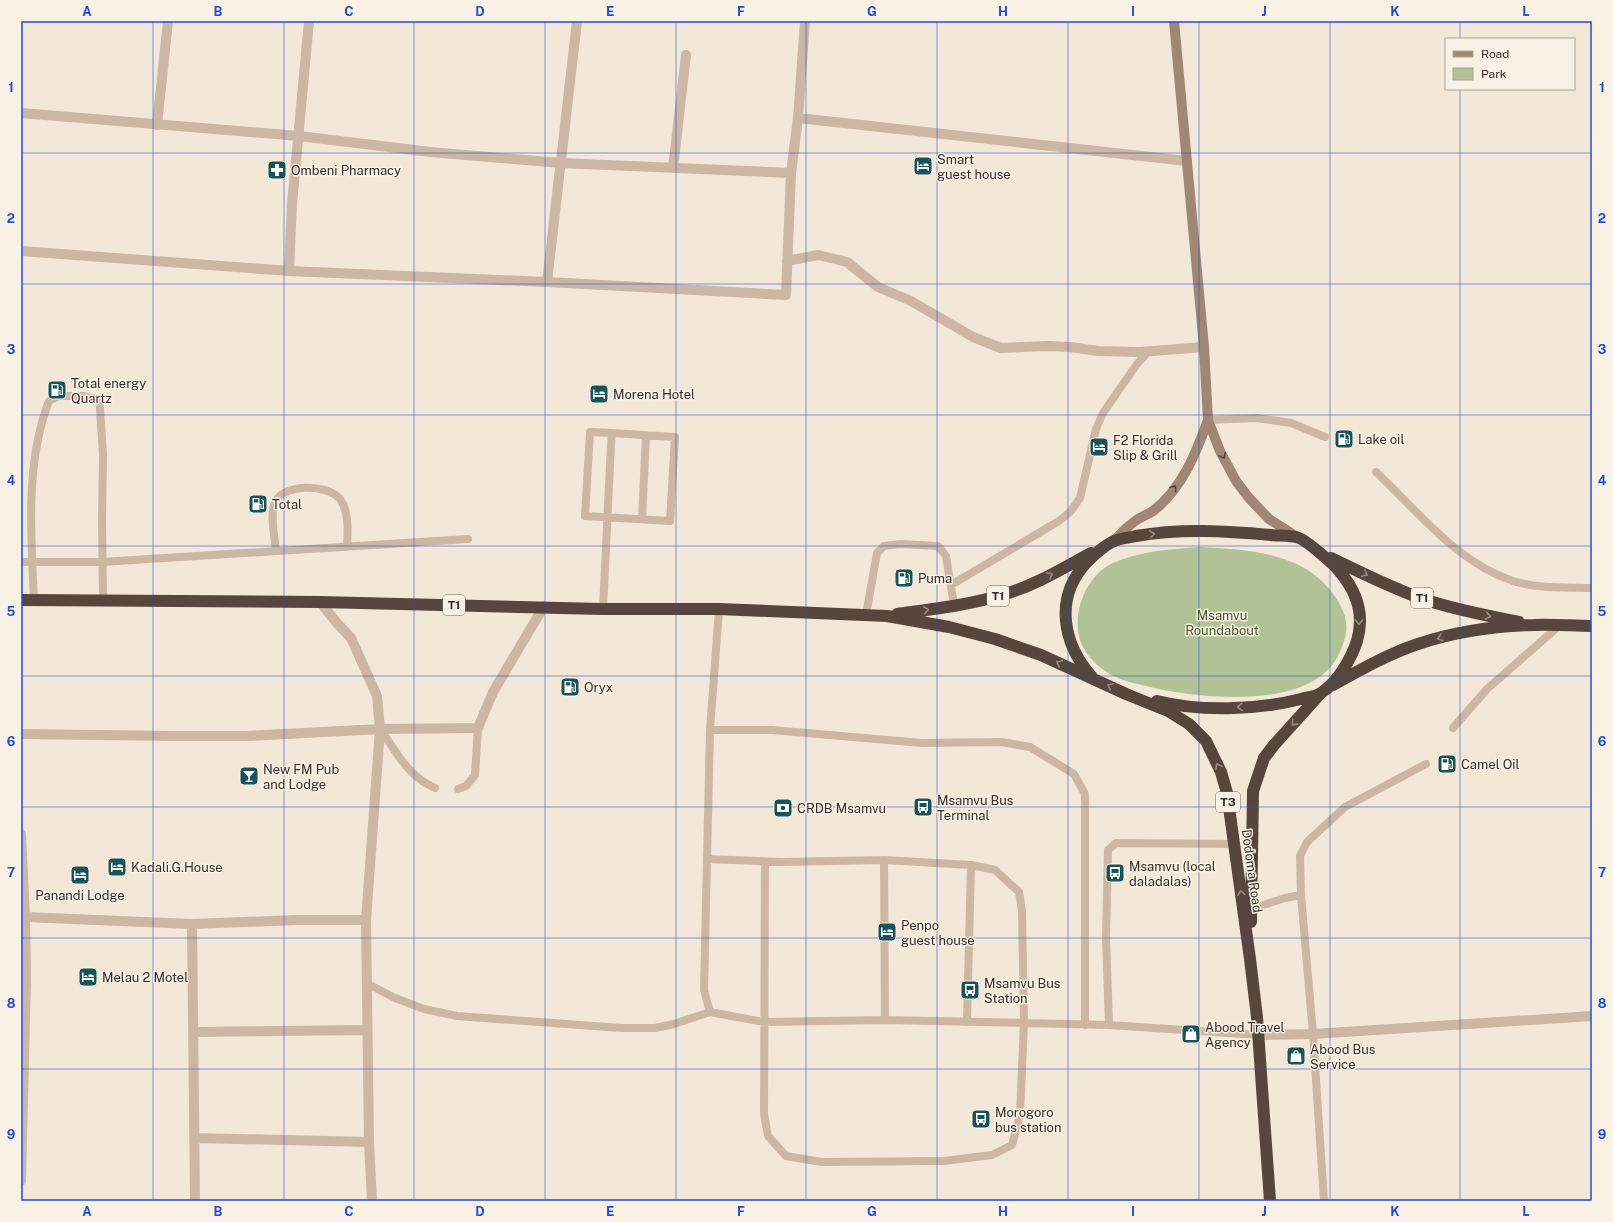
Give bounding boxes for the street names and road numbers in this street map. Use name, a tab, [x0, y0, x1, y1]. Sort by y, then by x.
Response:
road number: T1	[987, 586, 1009, 606]
road number: T1	[1411, 588, 1433, 608]
road number: T1	[443, 595, 465, 615]
road number: T3	[1216, 792, 1240, 812]
street label: Dodoma Road	[1239, 828, 1265, 914]

